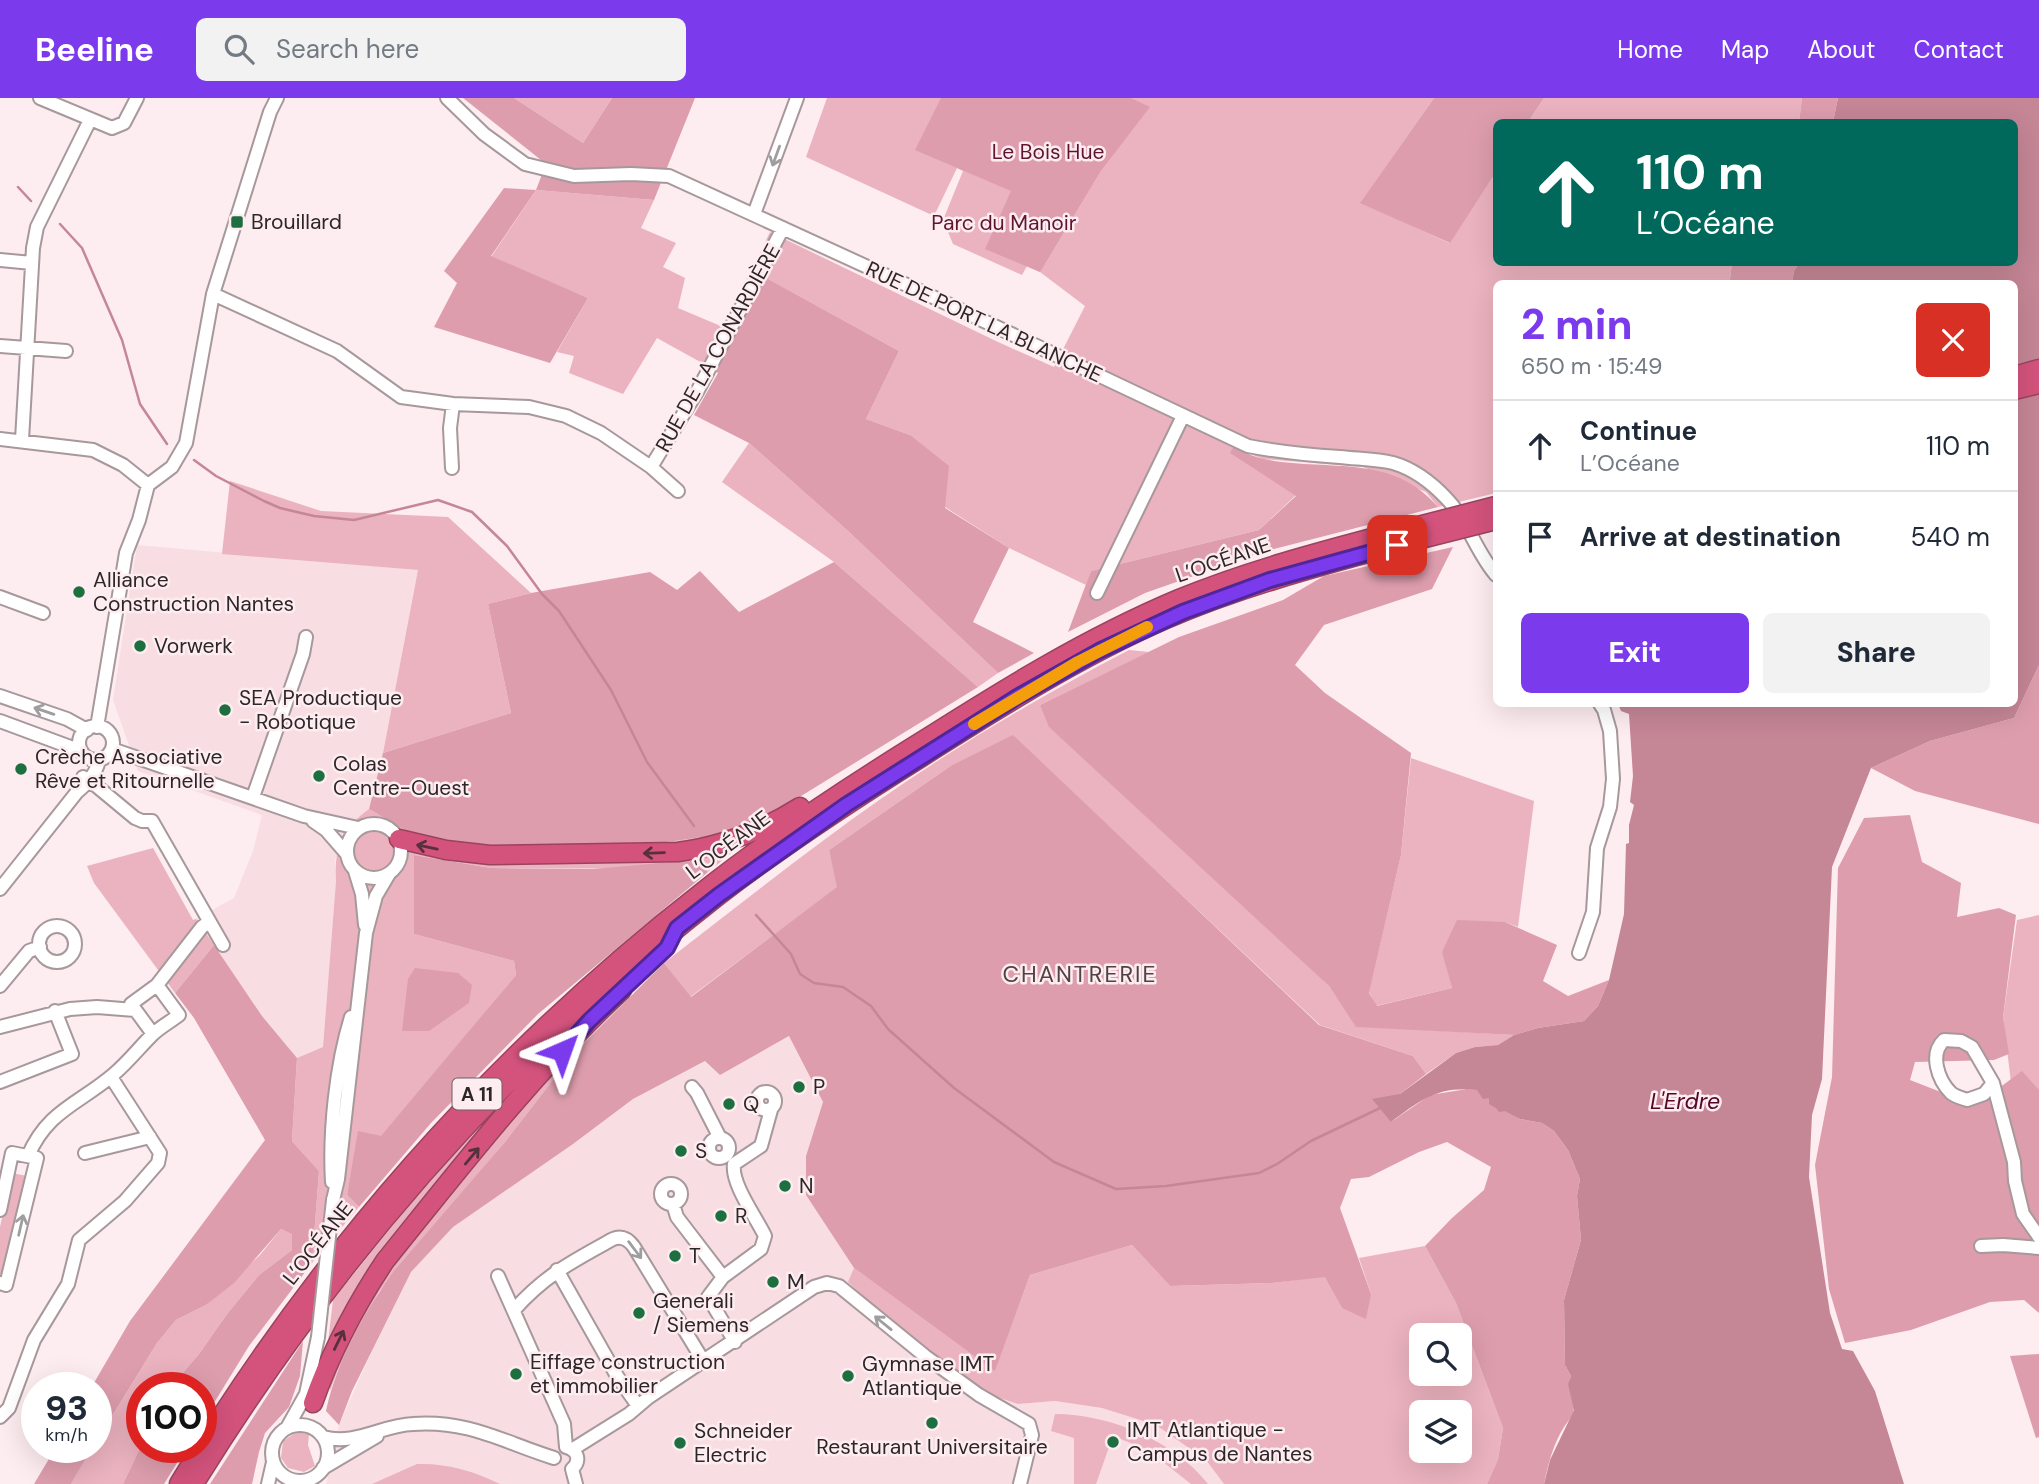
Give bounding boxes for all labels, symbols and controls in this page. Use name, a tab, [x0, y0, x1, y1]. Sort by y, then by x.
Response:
search box	[196, 18, 686, 81]
text: Beeline	[35, 28, 154, 71]
icon: search	[220, 30, 258, 68]
text: Search here	[276, 32, 419, 66]
text: Home	[1617, 34, 1683, 65]
text: Map	[1721, 34, 1769, 65]
text: About	[1807, 34, 1876, 65]
text: Contact	[1914, 34, 2004, 65]
park label: Le Bois Hue	[992, 138, 1104, 166]
text: 110 m	[1636, 140, 1764, 204]
one-way arrow	[769, 145, 781, 167]
icon: ahead	[1521, 147, 1612, 238]
text: L’Océane	[1636, 202, 1775, 244]
place label: Brouillard	[251, 208, 342, 236]
park label: Parc du Manoir	[931, 209, 1077, 237]
marker: Brouillard	[229, 214, 245, 230]
street label: RUE DE LA CONARDIÈRE	[649, 239, 787, 457]
street label: RUE DE PORT LA BLANCHE	[861, 255, 1107, 389]
text: 2 min	[1521, 297, 1632, 352]
button: close	[1916, 303, 1990, 377]
text: 650 m · 15:49	[1521, 351, 1662, 381]
text: Continue	[1580, 414, 1697, 448]
icon: ahead	[1521, 427, 1559, 465]
text: 110 m	[1926, 429, 1990, 463]
text: L’Océane	[1580, 448, 1680, 478]
pin	[1367, 515, 1427, 575]
icon: arrive	[1521, 518, 1559, 556]
text: Arrive at destination	[1580, 520, 1841, 554]
text: 540 m	[1910, 520, 1990, 554]
icon: arrive	[1378, 526, 1416, 564]
street label: L’OCÉANE	[1172, 531, 1274, 589]
place label: Alliance Construction Nantes	[93, 566, 294, 618]
marker: Alliance Construction Nantes	[71, 584, 87, 600]
button: Exit	[1521, 613, 1749, 693]
button: Share	[1763, 613, 1990, 693]
place label: Vorwerk	[154, 632, 233, 660]
marker: Vorwerk	[132, 638, 148, 654]
place label: SEA Productique - Robotique	[239, 684, 402, 736]
marker: SEA Productique - Robotique	[217, 702, 233, 718]
one-way arrow	[33, 704, 55, 717]
place label: Crèche Associative Rêve et Ritournelle	[35, 743, 222, 795]
place label: Colas Centre-Ouest	[333, 750, 469, 802]
marker: Crèche Associative Rêve et Ritournelle	[13, 761, 29, 777]
marker: Colas Centre-Ouest	[311, 768, 327, 784]
street label: L’OCÉANE	[680, 804, 776, 886]
one-way arrow	[416, 839, 439, 853]
one-way arrow	[642, 846, 665, 859]
district label: CHANTRERIE	[1003, 959, 1157, 989]
position arrow	[525, 1014, 599, 1088]
place label: P	[813, 1073, 825, 1101]
road number: A 11	[452, 1078, 502, 1110]
marker: P	[791, 1079, 807, 1095]
water label: L'Erdre	[1650, 1086, 1720, 1116]
place label: Q	[743, 1090, 759, 1118]
marker: Q	[721, 1096, 737, 1112]
place label: S	[695, 1137, 707, 1165]
marker: S	[673, 1143, 689, 1159]
one-way arrow	[464, 1148, 480, 1166]
place label: N	[799, 1172, 814, 1200]
marker: N	[777, 1178, 793, 1194]
street label: L’OCÉANE	[276, 1195, 360, 1291]
place label: R	[735, 1202, 747, 1230]
marker: R	[713, 1208, 729, 1224]
one-way arrow	[15, 1214, 28, 1236]
one-way arrow	[628, 1240, 643, 1259]
place label: T	[689, 1242, 701, 1270]
marker: T	[667, 1248, 683, 1264]
place label: M	[787, 1268, 805, 1296]
marker: M	[765, 1274, 781, 1290]
place label: Generali / Siemens	[653, 1287, 749, 1339]
marker: Generali / Siemens	[631, 1305, 647, 1321]
one-way arrow	[875, 1316, 893, 1331]
map controls	[1409, 1323, 1472, 1463]
button: search	[1409, 1323, 1472, 1386]
one-way arrow	[333, 1330, 347, 1351]
place label: Eiffage construction et immobilier	[530, 1348, 725, 1400]
place label: Gymnase IMT Atlantique	[862, 1350, 994, 1402]
marker: Eiffage construction et immobilier	[508, 1366, 524, 1382]
marker: Gymnase IMT Atlantique	[840, 1368, 856, 1384]
speed limit sign: 100	[126, 1372, 217, 1463]
text: 93	[45, 1385, 88, 1431]
button: layers	[1409, 1400, 1472, 1463]
marker: Restaurant Universitaire	[924, 1415, 940, 1431]
place label: IMT Atlantique - Campus de Nantes	[1127, 1416, 1313, 1468]
place label: Schneider Electric	[694, 1417, 792, 1469]
text: km/h	[45, 1423, 88, 1447]
place label: Restaurant Universitaire	[816, 1433, 1048, 1461]
marker: IMT Atlantique - Campus de Nantes	[1105, 1434, 1121, 1450]
marker: Schneider Electric	[672, 1435, 688, 1451]

